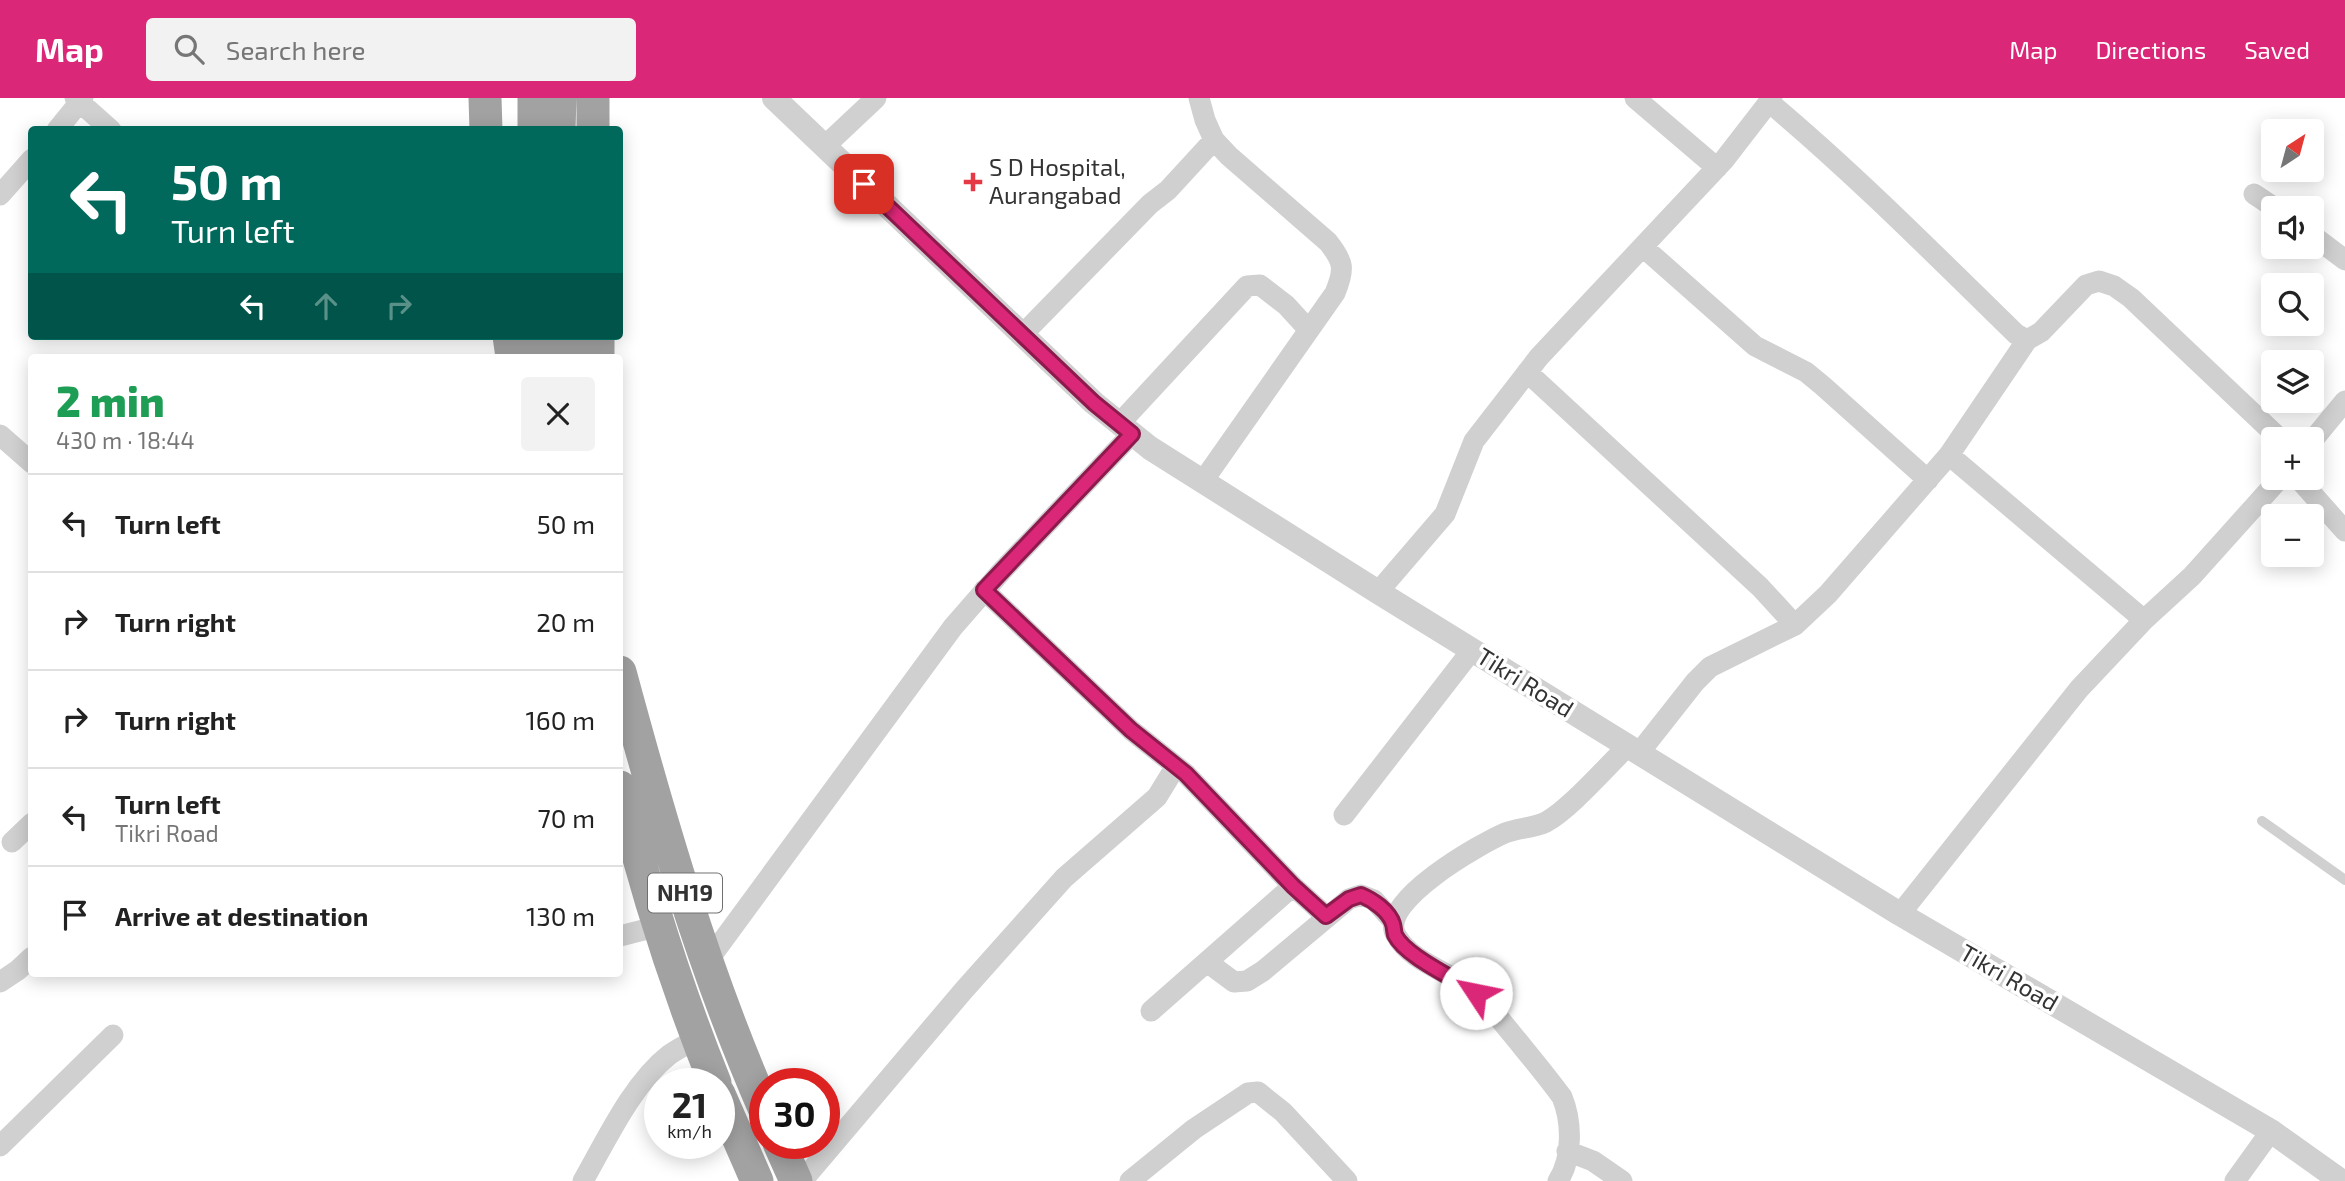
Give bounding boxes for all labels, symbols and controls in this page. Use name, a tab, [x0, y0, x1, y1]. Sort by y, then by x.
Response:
search box	[146, 18, 636, 81]
text: Map	[35, 29, 104, 69]
icon: search	[170, 30, 208, 68]
text: Search here	[226, 34, 365, 65]
text: Map	[2009, 35, 2057, 64]
text: Directions	[2095, 35, 2206, 64]
text: Saved	[2244, 35, 2310, 64]
north arrow	[2261, 119, 2324, 182]
map controls	[2261, 119, 2324, 567]
text: 50 m	[171, 151, 283, 210]
place label: S D Hospital, Aurangabad	[989, 152, 1126, 209]
icon: left	[56, 154, 147, 245]
pin	[834, 154, 894, 214]
icon: arrive	[845, 165, 883, 203]
marker: S D Hospital, Aurangabad	[963, 172, 983, 192]
button: sound	[2261, 196, 2324, 259]
text: Turn left	[171, 211, 295, 249]
button: search	[2261, 273, 2324, 336]
icon: left	[234, 287, 272, 325]
icon: ahead	[307, 287, 345, 325]
icon: right	[380, 287, 418, 325]
button: layers	[2261, 350, 2324, 413]
text: 2 min	[56, 375, 165, 425]
button: close	[521, 377, 595, 451]
text: 430 m · 18:44	[56, 426, 195, 454]
button: +	[2261, 427, 2324, 490]
icon: left	[56, 504, 94, 542]
button: −	[2261, 504, 2324, 567]
text: Turn left	[115, 508, 221, 539]
text: 50 m	[537, 508, 595, 539]
icon: right	[56, 602, 94, 640]
text: Turn right	[115, 606, 236, 637]
text: 20 m	[536, 606, 595, 637]
street label: Tikri Road	[1472, 641, 1579, 723]
icon: right	[56, 700, 94, 738]
text: Turn right	[115, 704, 236, 735]
text: 160 m	[526, 704, 595, 735]
text: Turn left	[115, 788, 221, 819]
icon: left	[56, 798, 94, 836]
text: 70 m	[537, 802, 595, 833]
text: Tikri Road	[115, 819, 219, 847]
road number: NH19	[648, 874, 722, 912]
icon: arrive	[56, 896, 94, 934]
text: Arrive at destination	[115, 900, 368, 931]
text: 130 m	[526, 900, 595, 931]
street label: Tikri Road	[1956, 937, 2064, 1016]
position arrow	[1439, 956, 1513, 1030]
speed limit sign: 30	[749, 1068, 840, 1159]
text: 21	[672, 1083, 707, 1125]
text: km/h	[667, 1120, 712, 1142]

